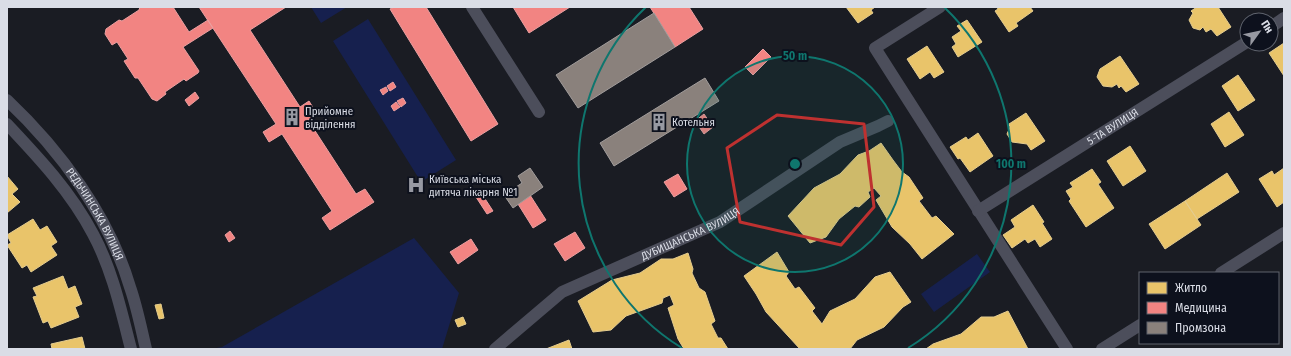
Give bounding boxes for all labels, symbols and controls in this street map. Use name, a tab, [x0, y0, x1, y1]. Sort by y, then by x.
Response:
north arrow	[1239, 12, 1279, 52]
text: Пн	[1258, 18, 1276, 36]
text: 50 m	[783, 49, 807, 63]
place label: Прийомне відділення	[305, 105, 356, 131]
street label: 5-ТА ВУЛИЦЯ	[1085, 105, 1141, 147]
building icon: Прийомне відділення	[282, 107, 302, 127]
building icon: Котельня	[649, 112, 669, 132]
place label: Котельня	[672, 116, 715, 129]
centre of rings	[788, 157, 802, 171]
text: 100 m	[996, 157, 1026, 171]
street label: РЕДЬЧИНСЬКА ВУЛИЦЯ	[64, 165, 126, 262]
place label: Київська міська дитяча лікарня №1	[429, 173, 517, 199]
hospital icon: Київська міська дитяча лікарня №1	[406, 175, 426, 195]
street label: ДУБИЩАНСЬКА ВУЛИЦЯ	[638, 204, 742, 263]
legend	[1139, 272, 1279, 344]
text: Житло	[1175, 281, 1207, 295]
text: Медицина	[1175, 301, 1227, 315]
text: Промзона	[1175, 321, 1226, 335]

